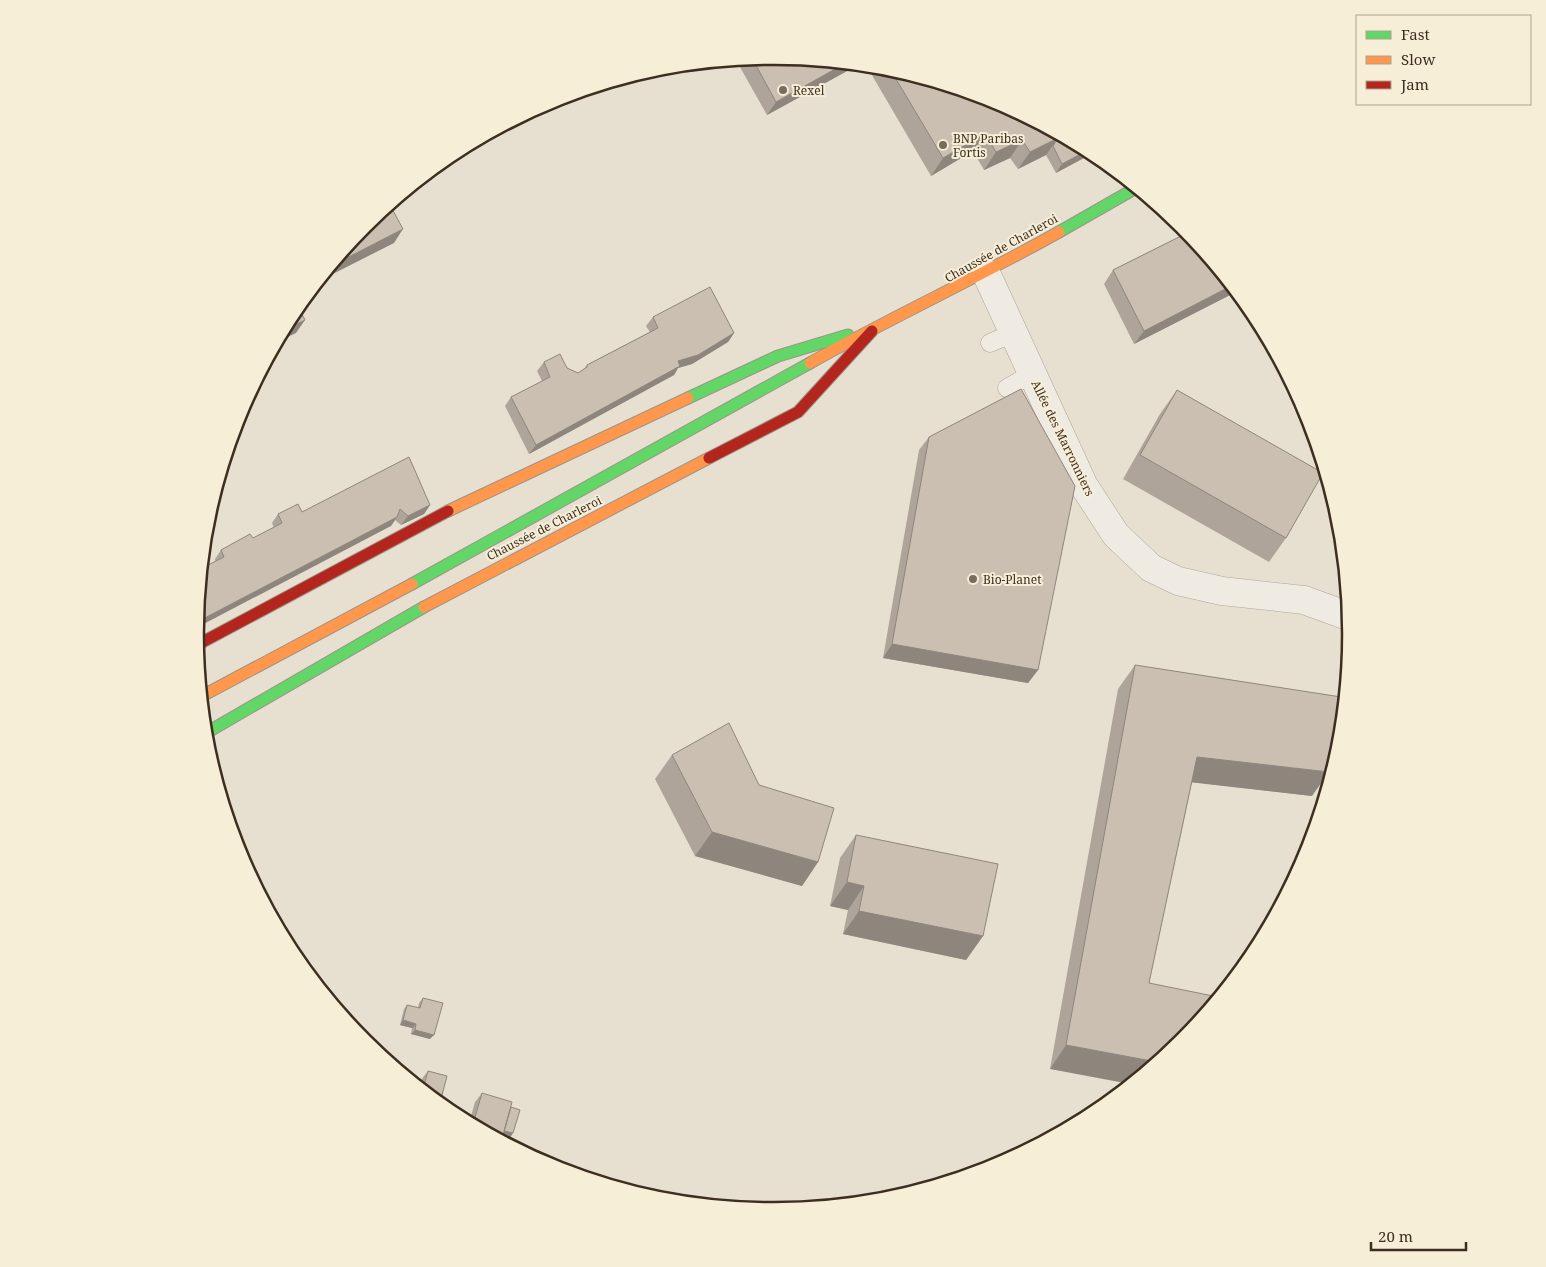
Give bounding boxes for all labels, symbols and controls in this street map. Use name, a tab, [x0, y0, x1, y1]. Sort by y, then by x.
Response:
legend	[1356, 15, 1531, 105]
text: Fast	[1401, 24, 1430, 44]
text: Slow	[1401, 49, 1435, 69]
text: Jam	[1400, 74, 1429, 94]
place label: Rexel	[793, 82, 825, 99]
marker: Rexel	[777, 84, 789, 96]
place label: BNP Paribas Fortis	[953, 130, 1023, 161]
marker: BNP Paribas Fortis	[937, 139, 949, 151]
street label: Chaussée de Charleroi	[941, 210, 1061, 286]
street label: Allée des Marronniers	[1027, 377, 1099, 499]
street label: Chaussée de Charleroi	[484, 492, 605, 564]
place label: Bio-Planet	[983, 571, 1041, 588]
marker: Bio-Planet	[967, 573, 979, 585]
scale bar	[1371, 1220, 1466, 1252]
text: 20 m	[1378, 1226, 1413, 1246]

